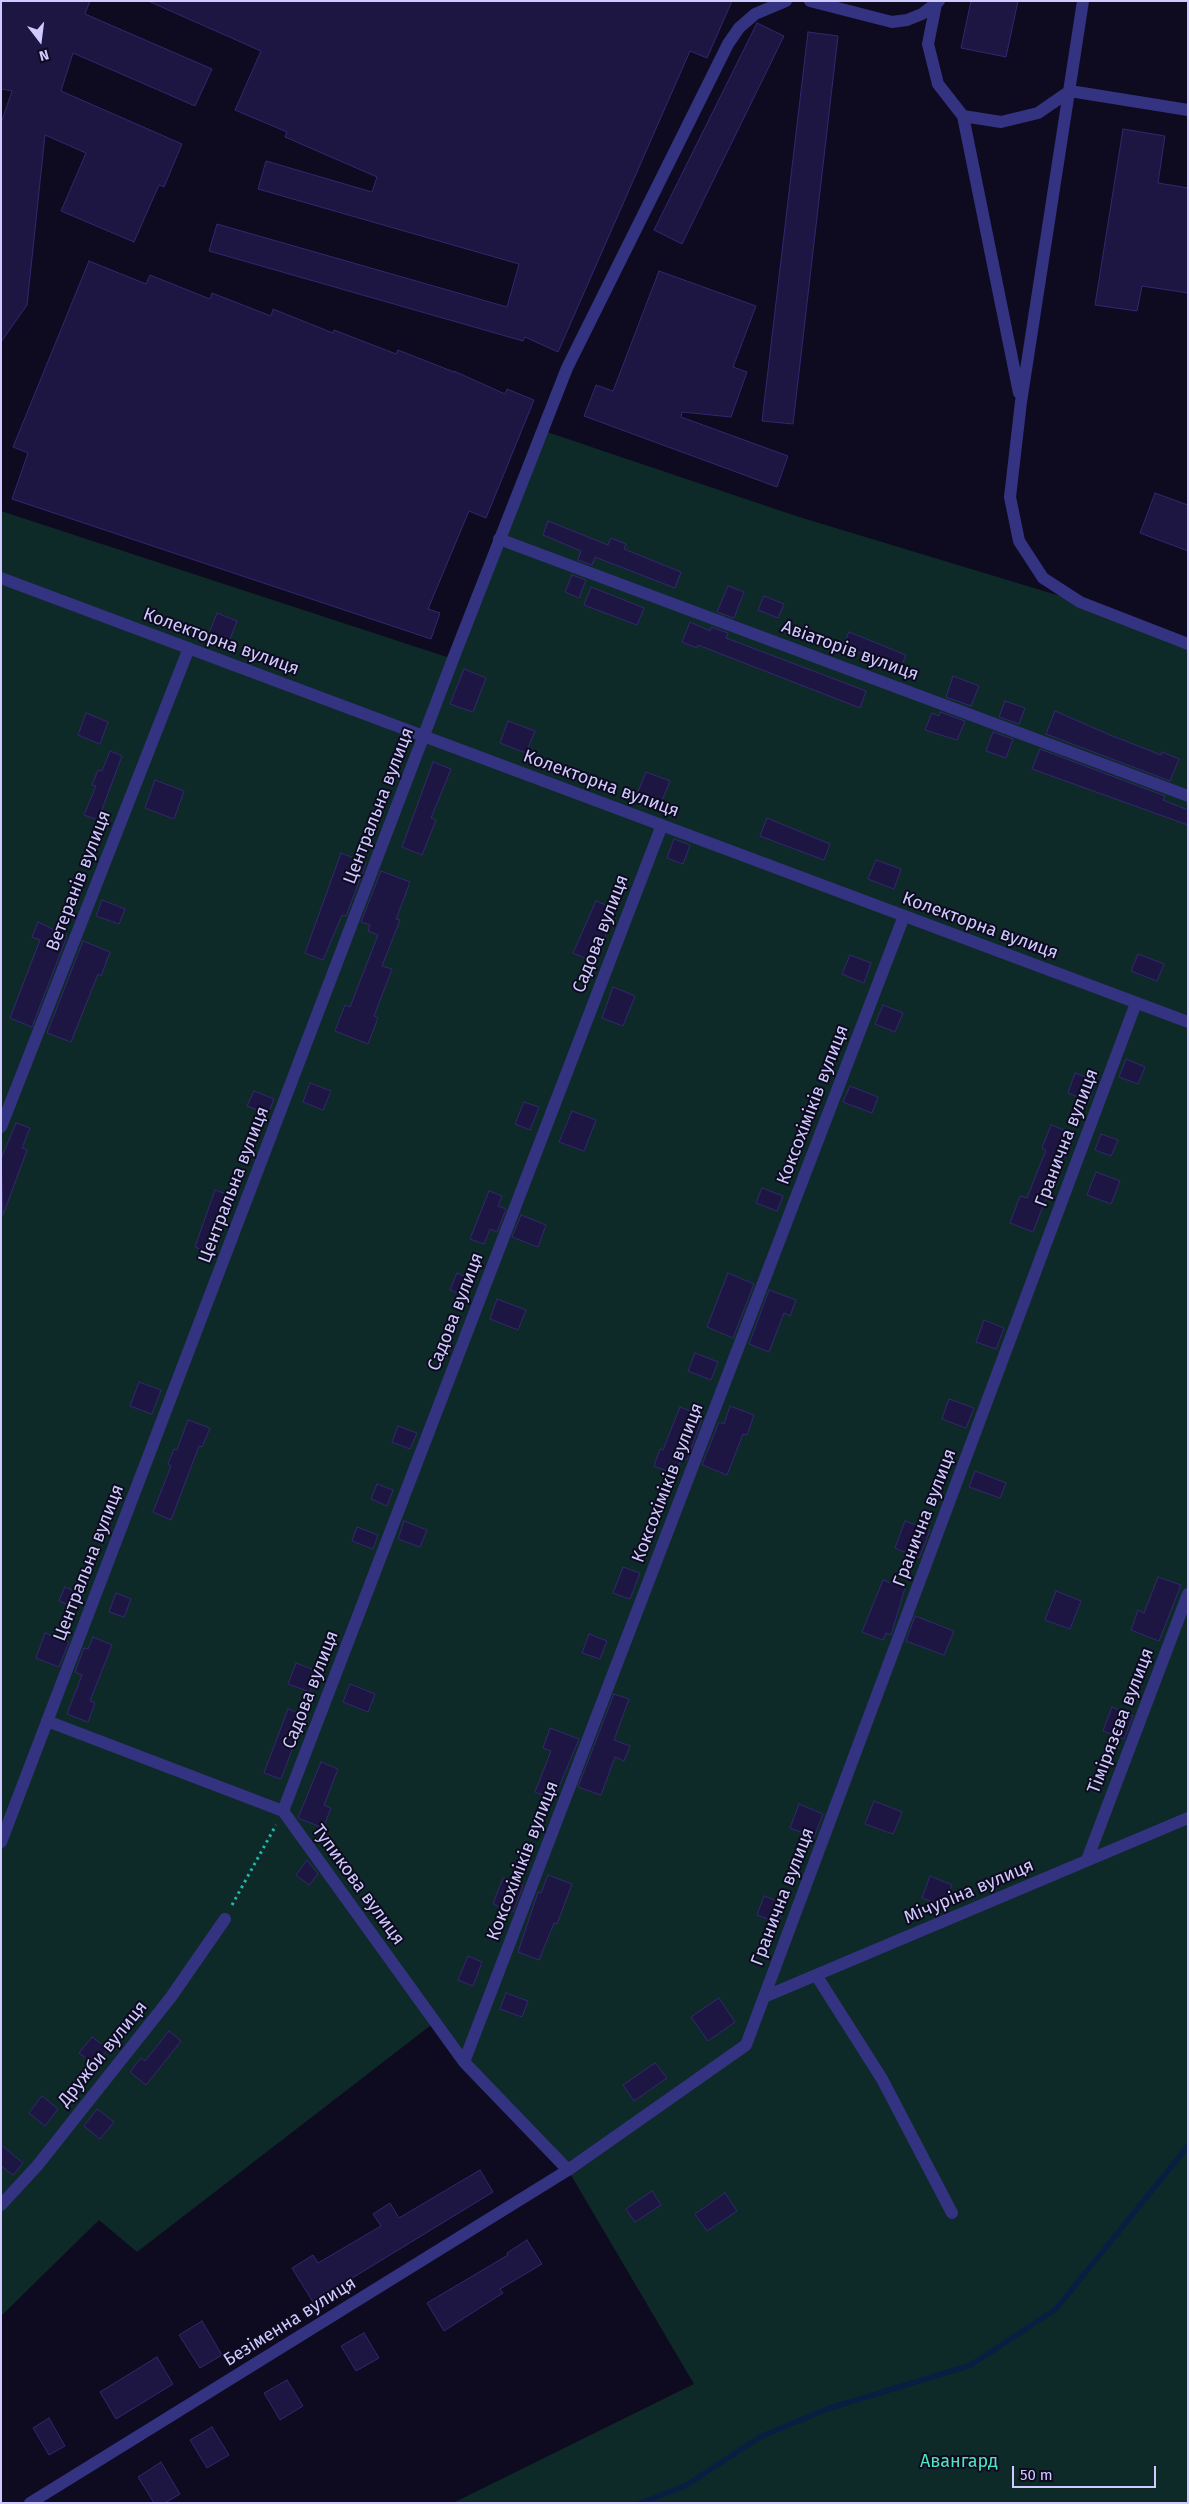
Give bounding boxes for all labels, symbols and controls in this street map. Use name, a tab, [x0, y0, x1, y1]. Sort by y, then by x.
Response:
north arrow	[15, 15, 65, 65]
text: N	[37, 46, 51, 64]
street label: Колекторна вулиця	[140, 604, 302, 680]
street label: Авіаторів вулиця	[779, 616, 921, 686]
street label: Центральна вулиця	[339, 725, 419, 887]
street label: Колекторна вулиця	[520, 746, 682, 822]
street label: Ветеранів вулиця	[42, 808, 116, 954]
street label: Садова вулиця	[569, 872, 633, 996]
street label: Колекторна вулиця	[899, 888, 1061, 964]
street label: Коксохіміків вулиця	[773, 1022, 853, 1188]
street label: Гранична вулиця	[1031, 1066, 1103, 1210]
street label: Центральна вулиця	[194, 1104, 274, 1266]
street label: Садова вулиця	[424, 1250, 488, 1374]
street label: Коксохіміків вулиця	[628, 1400, 708, 1566]
street label: Гранична вулиця	[889, 1446, 961, 1590]
street label: Центральна вулиця	[49, 1482, 129, 1644]
street label: Садова вулиця	[279, 1628, 343, 1752]
street label: Тімірязєва вулиця	[1083, 1645, 1159, 1797]
street label: Коксохіміків вулиця	[483, 1778, 563, 1944]
street label: Тупикова вулиця	[307, 1821, 409, 1949]
street label: Гранична вулиця	[747, 1825, 819, 1969]
street label: Мічуріна вулиця	[901, 1855, 1037, 1929]
street label: Дружби вулиця	[54, 1997, 152, 2111]
street label: Безіменна вулиця	[220, 2273, 360, 2371]
park label: Авангард	[920, 2451, 998, 2473]
scale bar	[1014, 2456, 1158, 2488]
text: 50 m	[1020, 2466, 1053, 2484]

